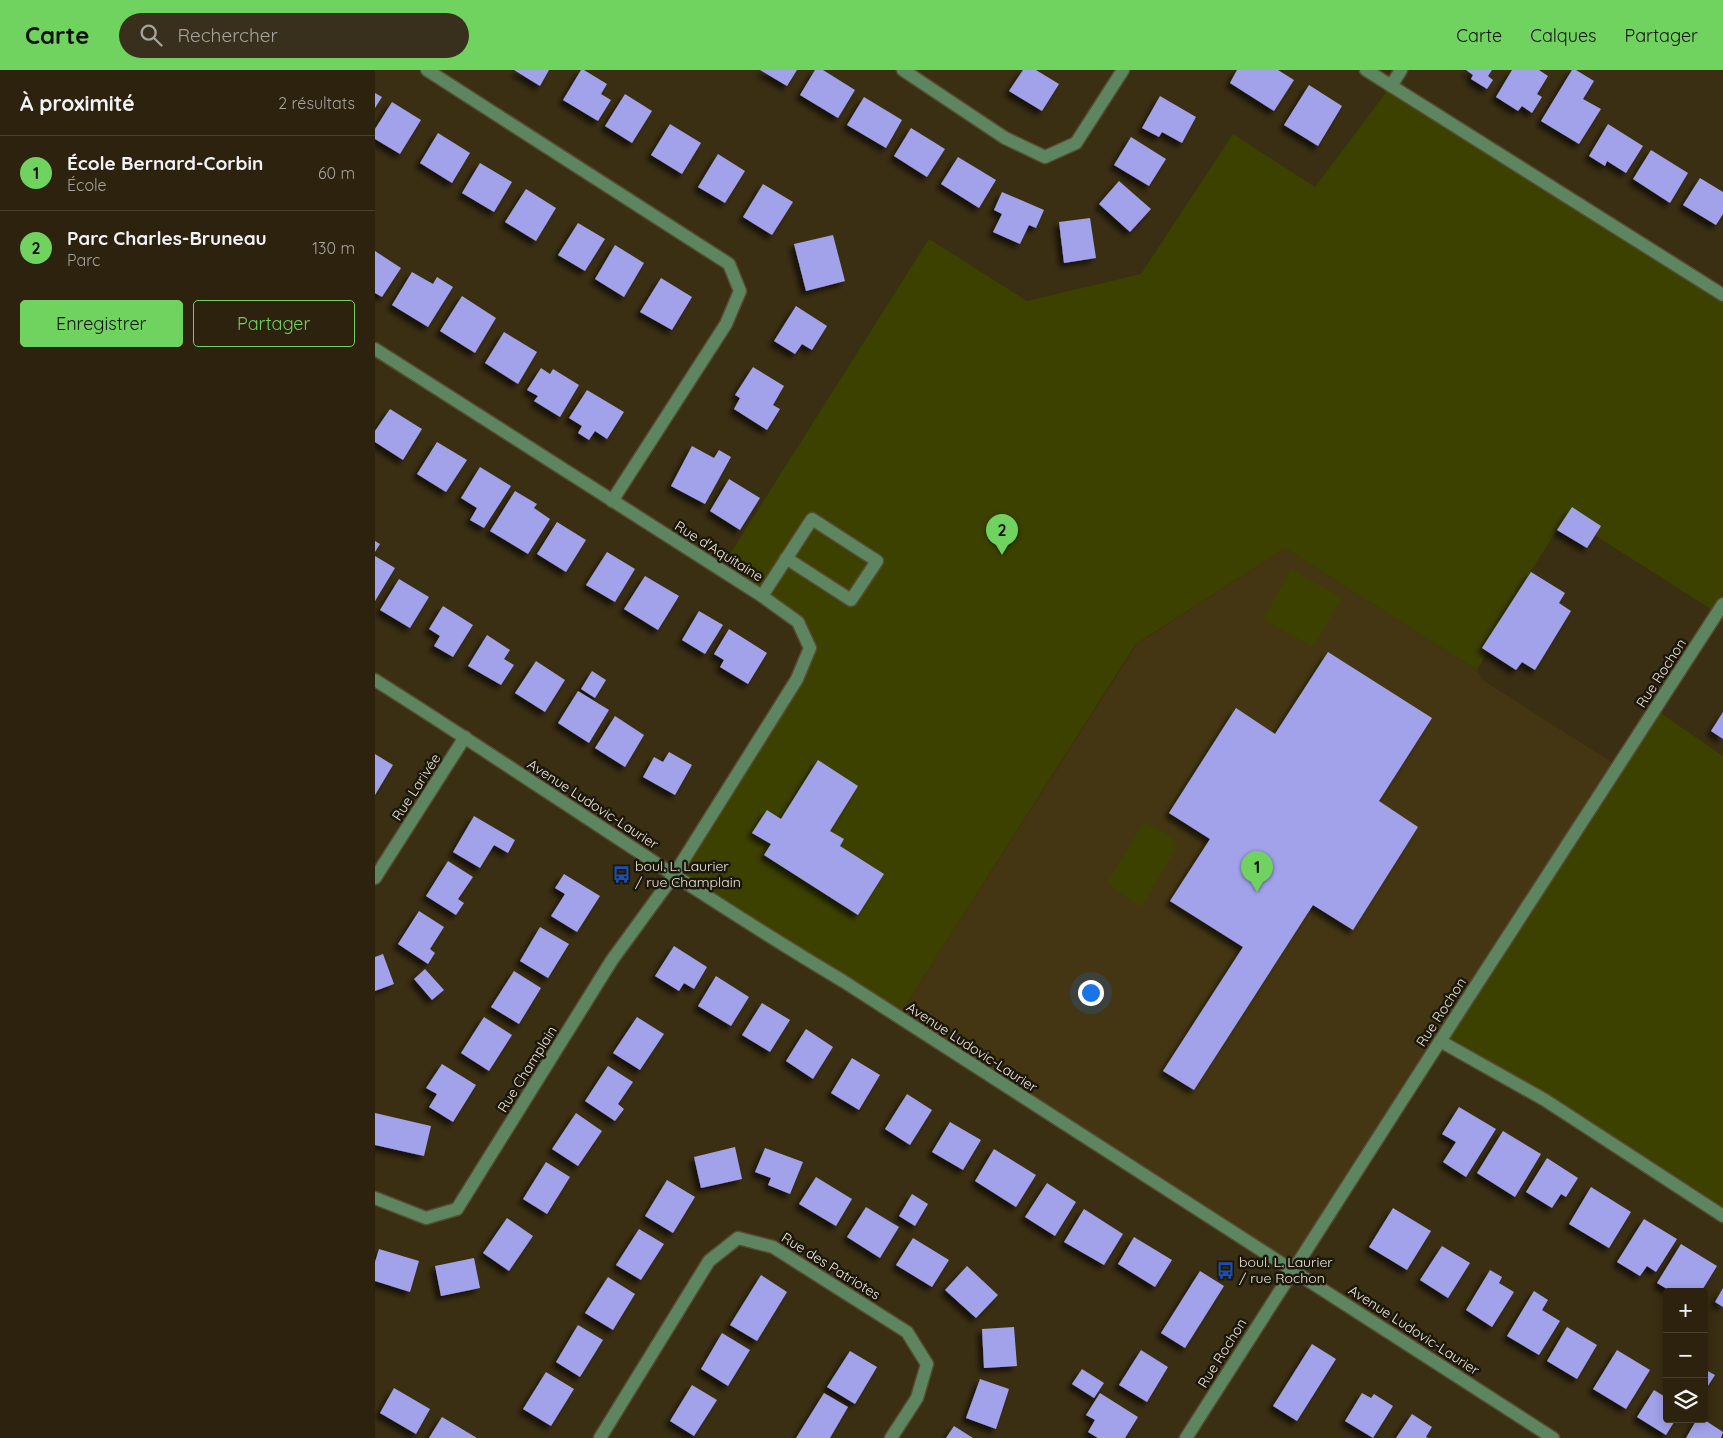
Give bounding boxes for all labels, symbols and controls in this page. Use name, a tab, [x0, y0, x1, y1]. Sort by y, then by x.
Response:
search box	[119, 13, 469, 58]
text: Carte	[25, 20, 89, 50]
icon: search	[137, 21, 165, 49]
text: Rechercher	[177, 23, 278, 47]
text: Carte	[1456, 24, 1502, 47]
text: Calques	[1530, 24, 1597, 47]
text: Partager	[1625, 24, 1698, 47]
text: À proximité	[20, 90, 135, 116]
text: 2 résultats	[278, 93, 355, 113]
text: École Bernard-Corbin	[67, 151, 263, 175]
text: 1	[33, 163, 39, 183]
text: 60 m	[318, 163, 355, 183]
text: École	[67, 175, 107, 195]
text: Parc Charles-Bruneau	[67, 226, 267, 250]
text: 2	[31, 238, 41, 258]
text: 130 m	[312, 238, 355, 258]
text: Parc	[67, 250, 100, 270]
button: Enregistrer	[20, 300, 183, 347]
button: Partager	[193, 300, 355, 347]
pin: 2	[986, 514, 1018, 555]
street label: Rue d'Aquitaine	[671, 517, 767, 585]
street label: Rue Rochon	[1632, 635, 1690, 711]
street label: Rue Larivée	[388, 750, 444, 824]
street label: Avenue Ludovic-Laurier	[524, 755, 662, 853]
pin: 1	[1241, 851, 1273, 892]
place label: boul. L. Laurier / rue Champlain	[635, 857, 741, 891]
bus stop icon: boul. L. Laurier / rue Champlain	[611, 864, 631, 884]
street label: Rue Rochon	[1412, 974, 1470, 1050]
your location	[1078, 980, 1104, 1006]
street label: Avenue Ludovic-Laurier	[903, 998, 1041, 1096]
street label: Rue Champlain	[493, 1022, 561, 1116]
street label: Rue des Patriotes	[778, 1228, 884, 1304]
place label: boul. L. Laurier / rue Rochon	[1239, 1253, 1333, 1287]
bus stop icon: boul. L. Laurier / rue Rochon	[1215, 1260, 1235, 1280]
street label: Avenue Ludovic-Laurier	[1345, 1281, 1483, 1379]
map controls	[1663, 1288, 1708, 1423]
button: +	[1663, 1288, 1708, 1333]
street label: Rue Rochon	[1194, 1315, 1250, 1391]
button: −	[1663, 1333, 1708, 1378]
button: layers	[1663, 1378, 1708, 1423]

